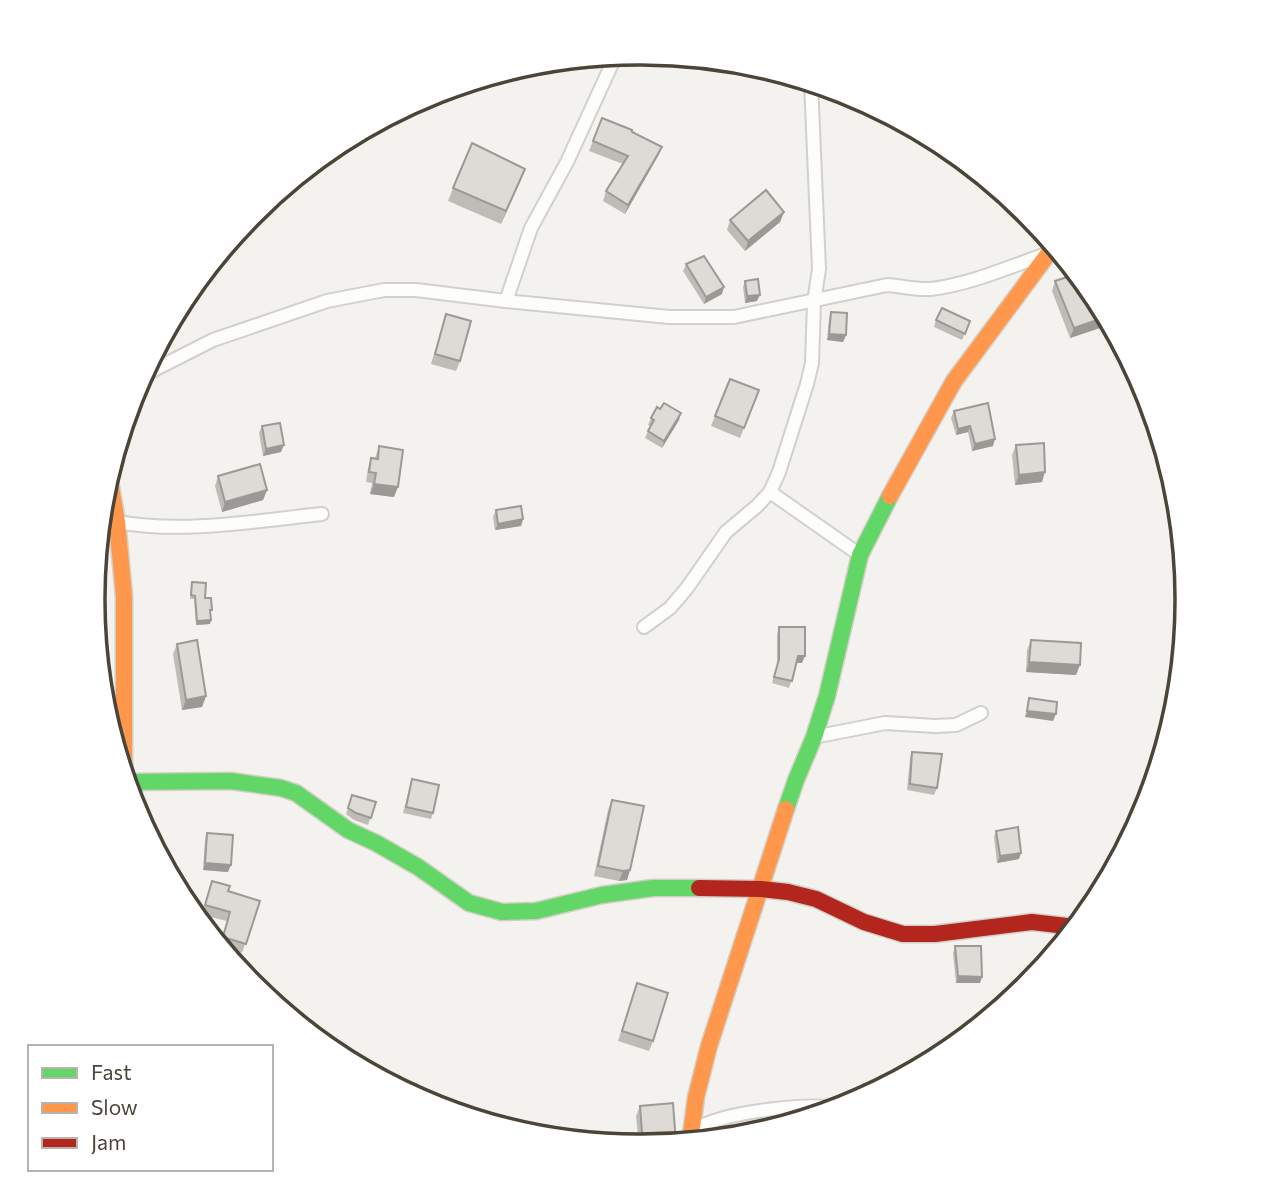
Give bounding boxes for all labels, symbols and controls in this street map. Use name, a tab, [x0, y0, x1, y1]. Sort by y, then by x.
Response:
legend	[28, 1045, 273, 1171]
text: Fast	[91, 1059, 132, 1084]
text: Slow	[91, 1094, 138, 1119]
text: Jam	[91, 1129, 126, 1154]

